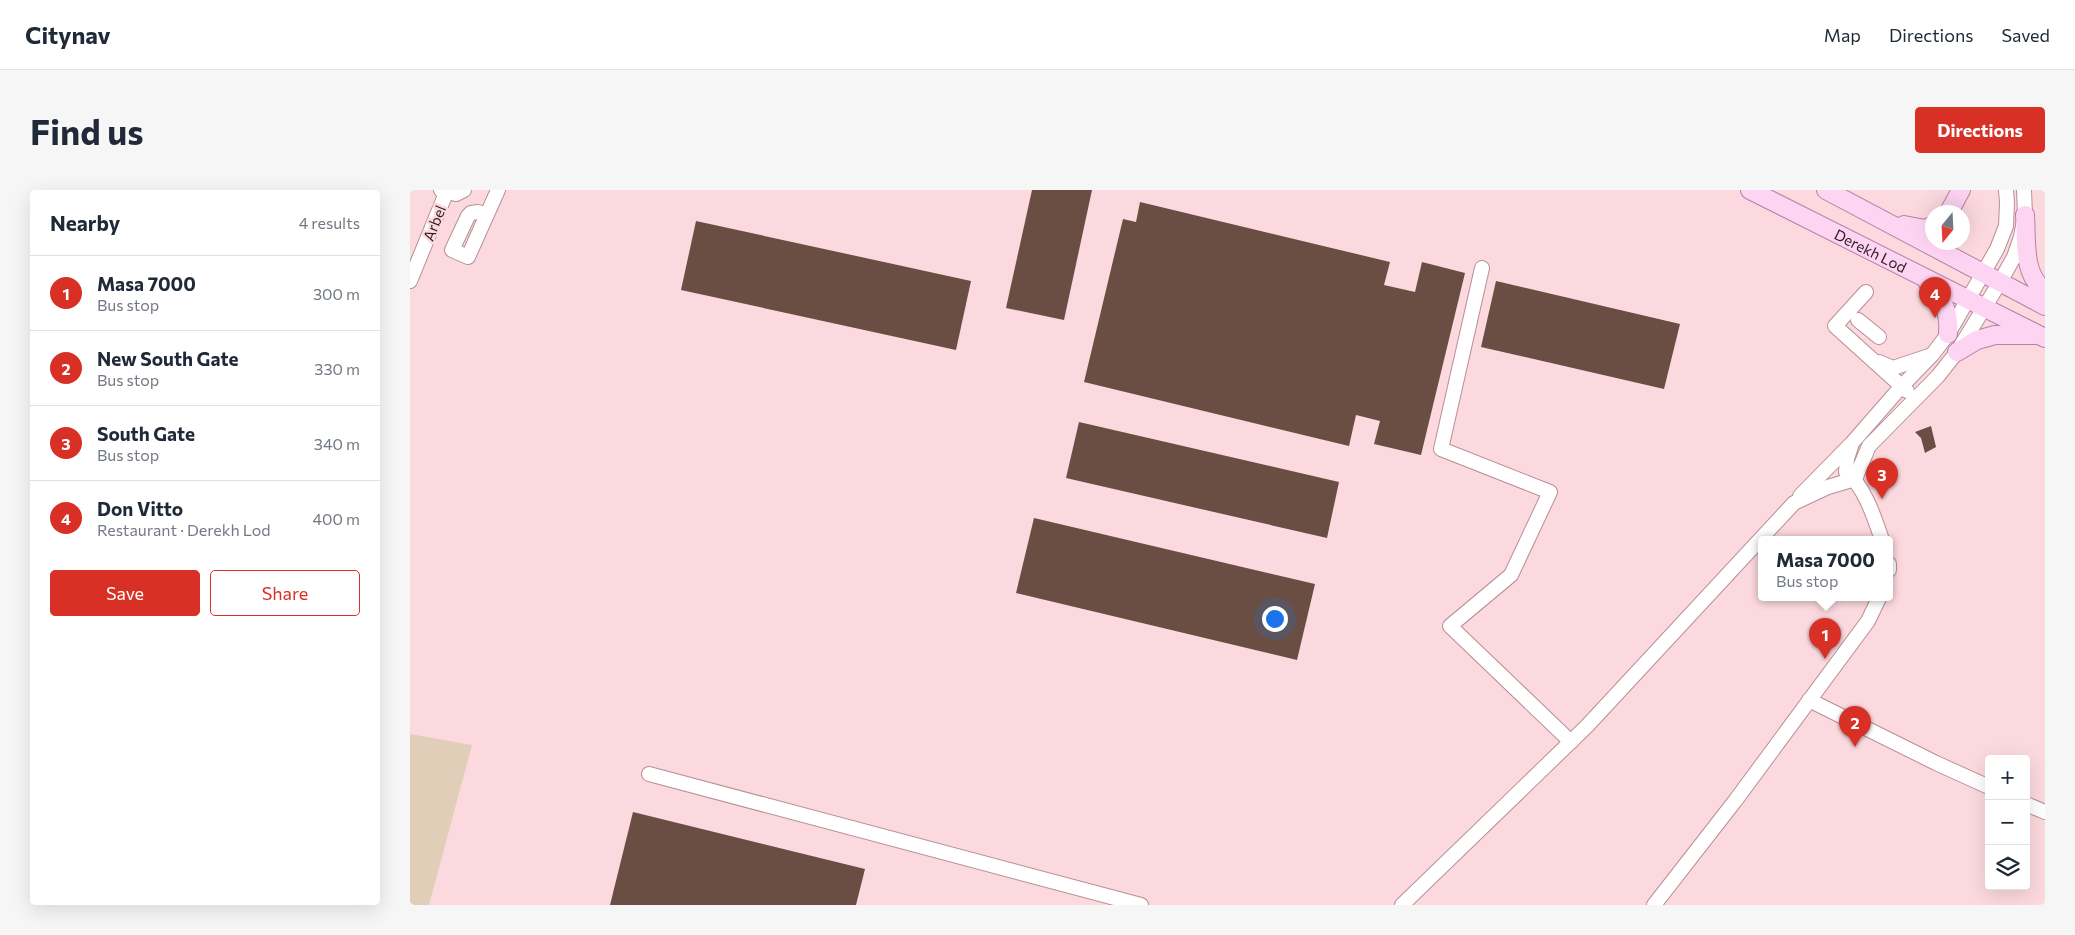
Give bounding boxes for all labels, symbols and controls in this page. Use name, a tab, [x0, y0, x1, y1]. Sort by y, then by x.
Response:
text: Citynav	[25, 20, 111, 49]
text: Map	[1824, 24, 1861, 46]
text: Directions	[1889, 24, 1973, 46]
text: Saved	[2001, 24, 2050, 46]
button: Directions	[1915, 107, 2045, 153]
text: Find us	[30, 109, 144, 152]
street label: Arbel	[419, 203, 449, 243]
north arrow	[1925, 205, 1970, 250]
text: Nearby	[50, 210, 120, 235]
text: 4 results	[299, 213, 360, 232]
street label: Derekh Lod	[1832, 225, 1910, 276]
text: Masa 7000	[97, 272, 196, 295]
pin: 4	[1919, 277, 1951, 318]
text: 1	[62, 284, 70, 303]
text: 300 m	[313, 284, 360, 303]
text: Bus stop	[97, 295, 159, 314]
text: New South Gate	[97, 347, 238, 370]
text: 2	[61, 359, 71, 378]
text: 330 m	[314, 359, 360, 378]
text: Bus stop	[97, 370, 159, 389]
text: South Gate	[97, 422, 195, 445]
text: 3	[61, 434, 71, 453]
text: 340 m	[314, 434, 360, 453]
text: Bus stop	[97, 445, 159, 464]
pin: 3	[1866, 458, 1898, 499]
text: Don Vitto	[97, 497, 183, 520]
text: 4	[61, 509, 71, 528]
text: 400 m	[312, 509, 360, 528]
text: Restaurant · Derekh Lod	[97, 520, 271, 539]
popup	[1758, 536, 1893, 601]
text: Masa 7000	[1776, 548, 1875, 571]
button: Save	[50, 570, 200, 616]
button: Share	[210, 570, 360, 616]
text: Bus stop	[1776, 571, 1838, 590]
your location	[1262, 606, 1288, 632]
pin: 1	[1809, 618, 1841, 659]
pin: 2	[1839, 706, 1871, 747]
map controls	[1985, 755, 2030, 890]
button: +	[1985, 755, 2030, 800]
button: −	[1985, 800, 2030, 845]
button: layers	[1985, 845, 2030, 890]

